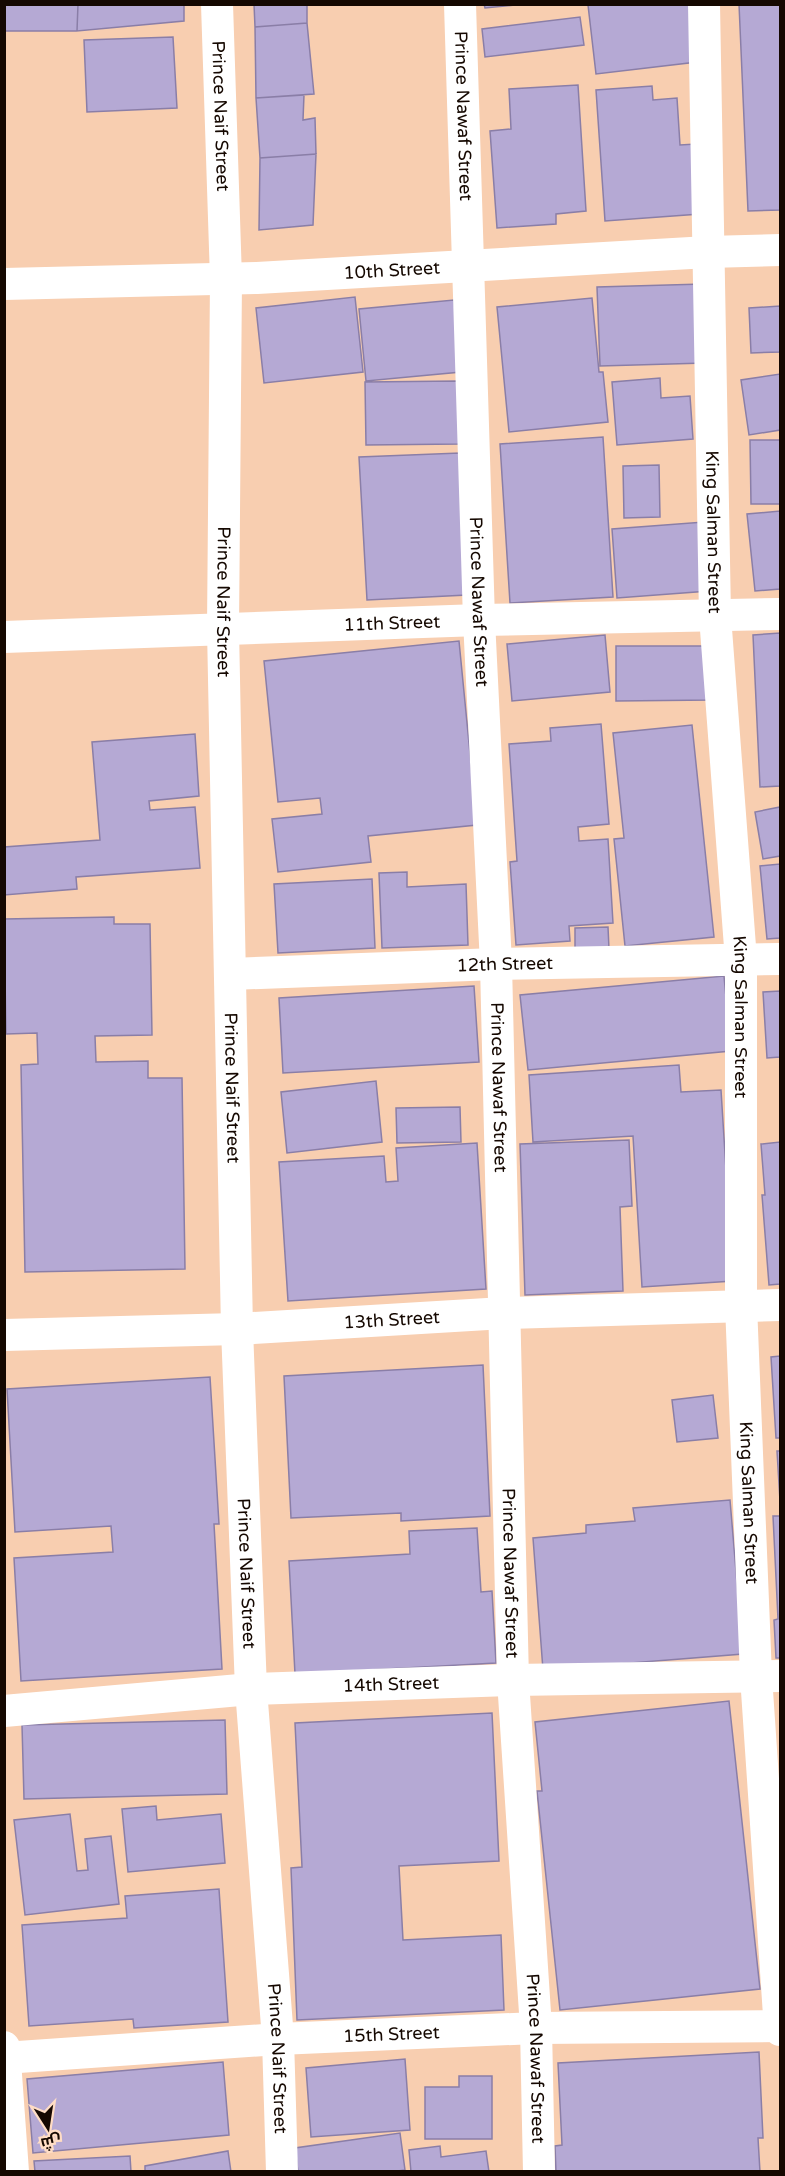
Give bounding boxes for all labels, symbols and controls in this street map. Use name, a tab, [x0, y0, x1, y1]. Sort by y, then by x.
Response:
street label: Prince Nawaf Street	[450, 30, 477, 202]
street label: Prince Naif Street	[207, 40, 234, 192]
street label: 10th Street	[343, 256, 441, 284]
street label: King Salman Street	[701, 450, 726, 614]
street label: Prince Nawaf Street	[465, 516, 493, 687]
street label: Prince Naif Street	[212, 526, 235, 678]
street label: 11th Street	[343, 610, 441, 636]
street label: King Salman Street	[728, 935, 752, 1099]
street label: 12th Street	[456, 952, 553, 976]
street label: Prince Nawaf Street	[486, 1002, 512, 1173]
street label: Prince Naif Street	[220, 1012, 245, 1164]
street label: 13th Street	[343, 1306, 441, 1334]
street label: King Salman Street	[735, 1421, 763, 1585]
street label: Prince Nawaf Street	[497, 1488, 523, 1659]
street label: Prince Naif Street	[233, 1498, 260, 1649]
street label: 14th Street	[342, 1672, 440, 1697]
street label: Prince Nawaf Street	[521, 1973, 549, 2144]
street label: Prince Naif Street	[263, 1982, 292, 2134]
street label: 15th Street	[342, 2021, 440, 2047]
north arrow	[18, 2098, 78, 2158]
text: ش	[39, 2130, 63, 2154]

